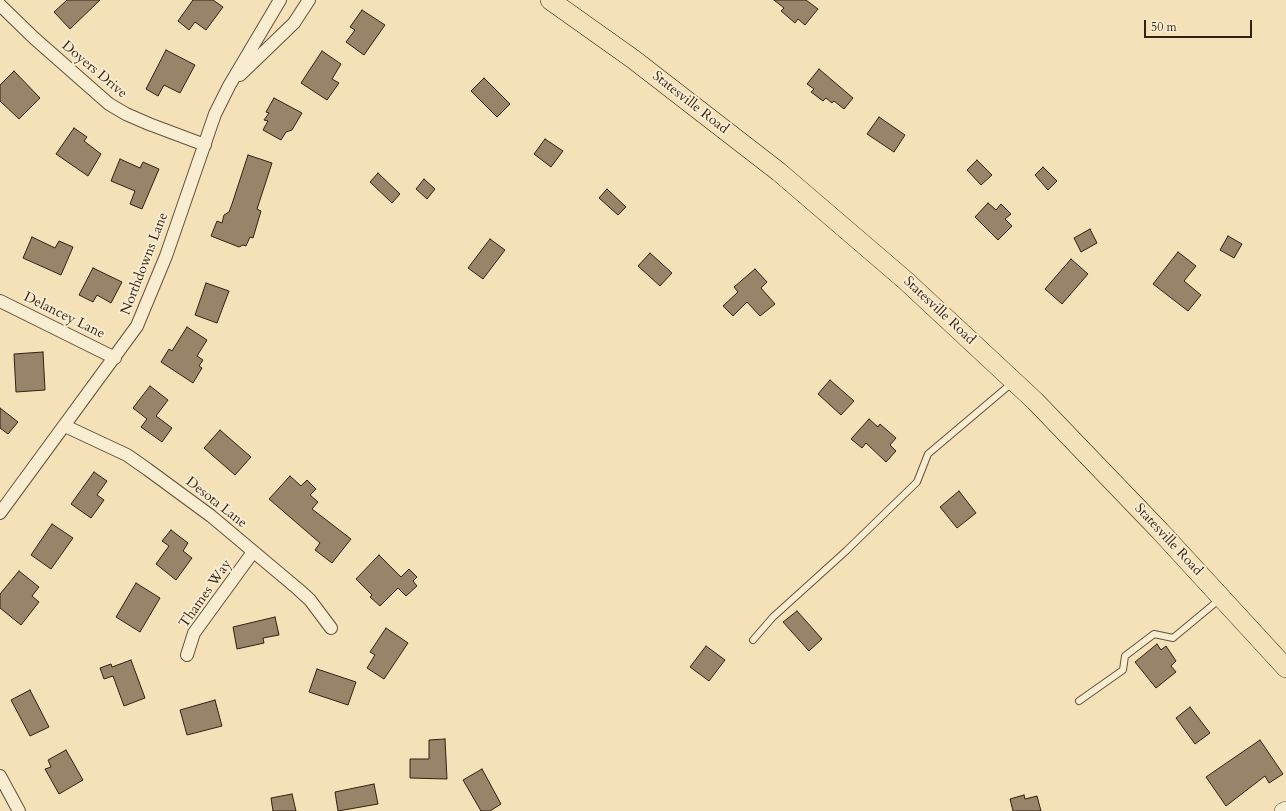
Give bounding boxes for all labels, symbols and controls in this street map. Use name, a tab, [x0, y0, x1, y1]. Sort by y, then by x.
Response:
scale bar	[1146, 12, 1254, 38]
text: 50 m	[1151, 19, 1177, 35]
street label: Doyers Drive	[58, 38, 130, 102]
street label: Statesville Road	[649, 68, 731, 138]
street label: Northdowns Lane	[118, 210, 172, 318]
street label: Statesville Road	[900, 273, 978, 349]
street label: Delancey Lane	[21, 289, 107, 343]
street label: Desota Lane	[182, 474, 250, 532]
street label: Statesville Road	[1130, 501, 1206, 579]
street label: Thames Way	[176, 557, 236, 631]

